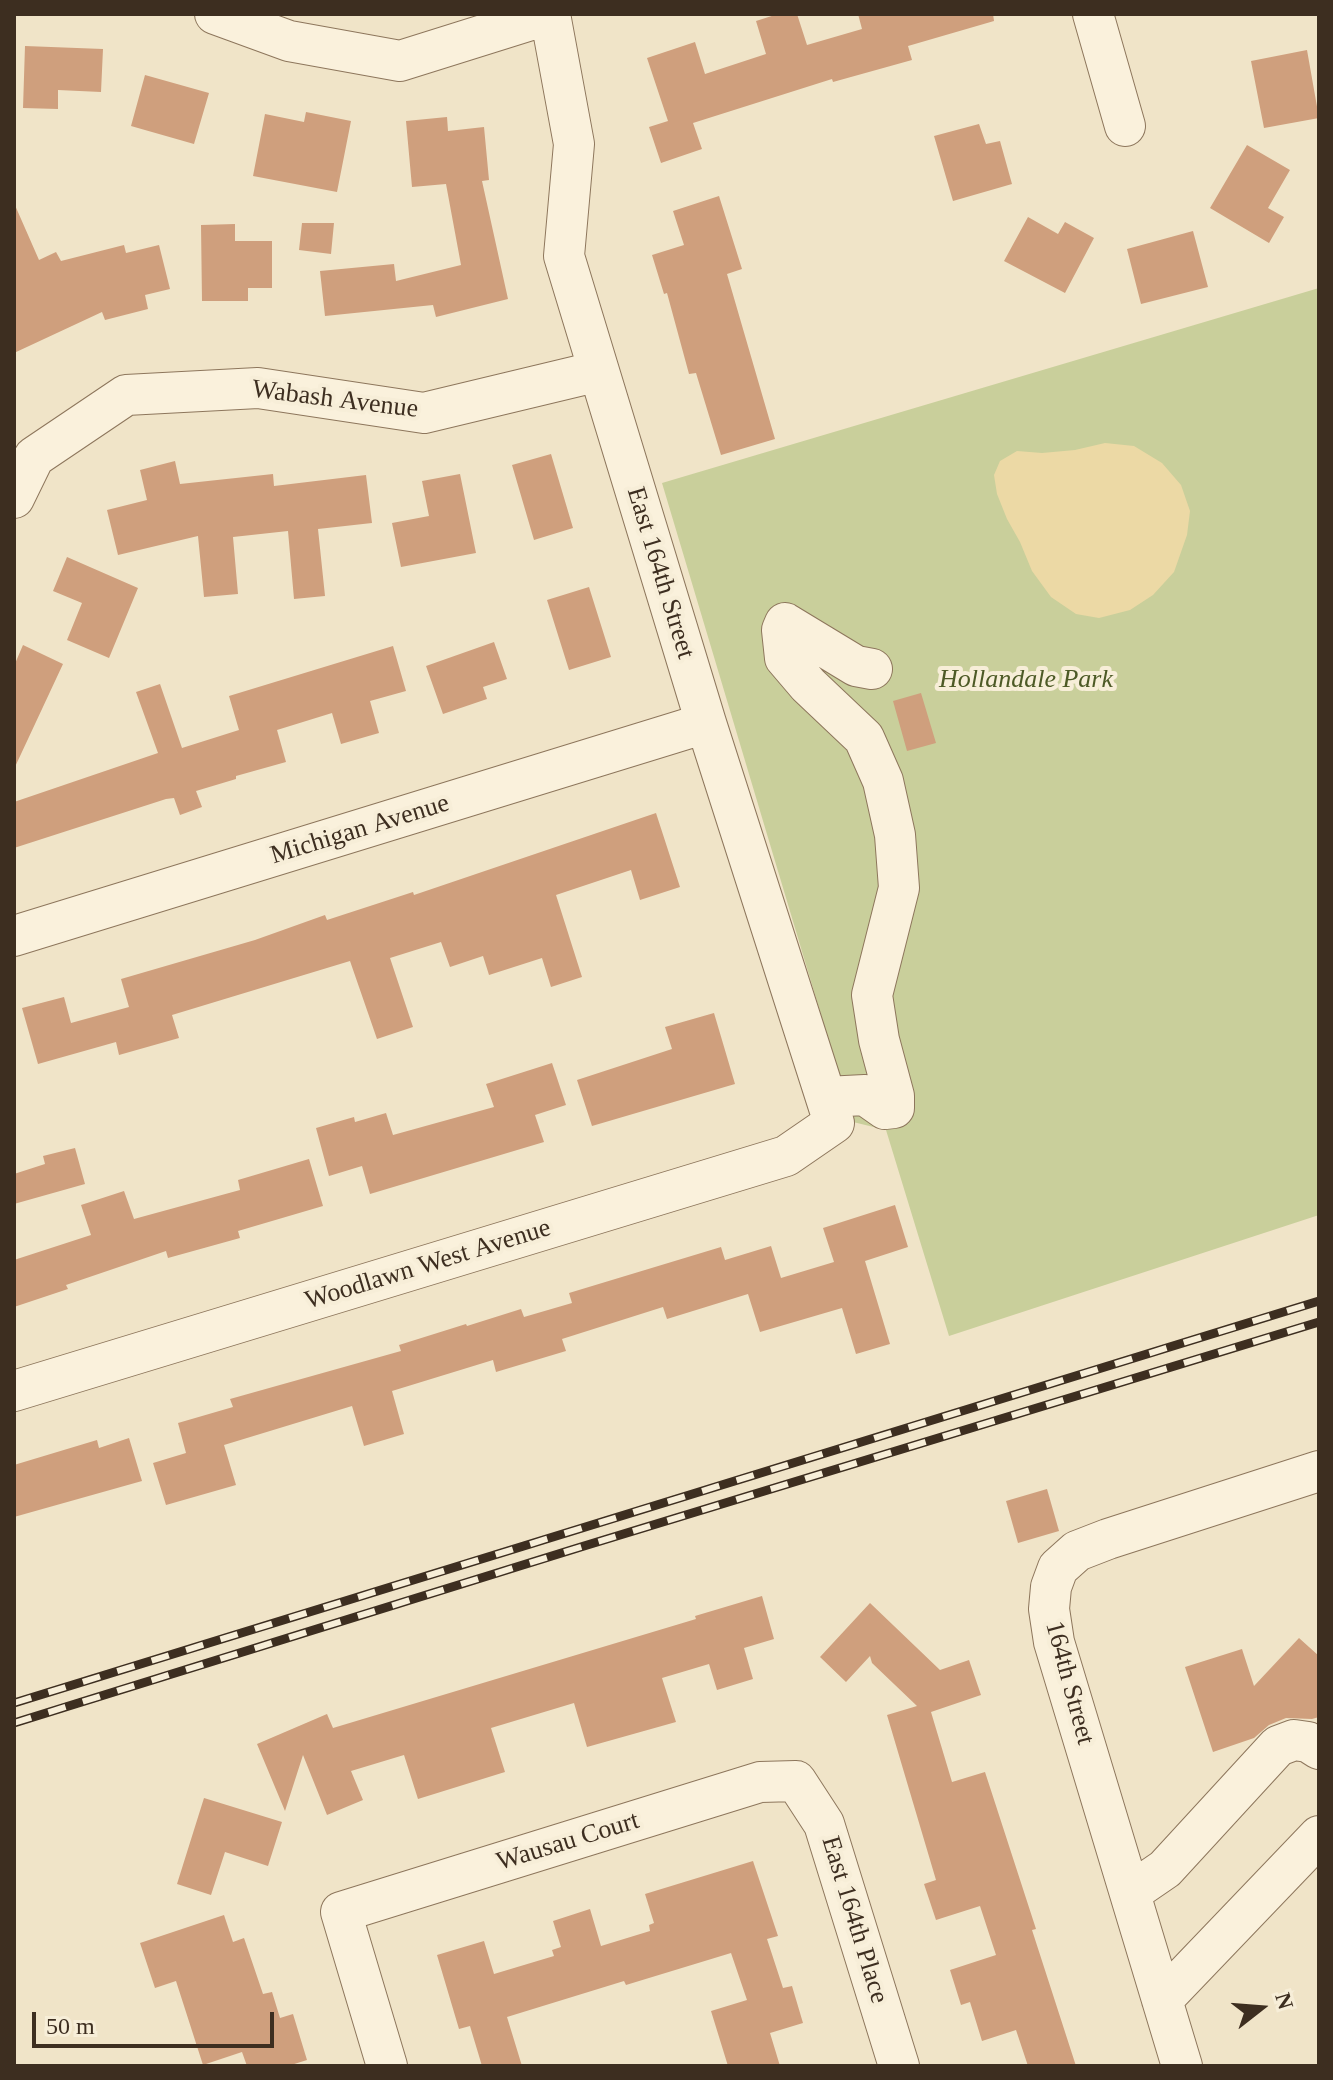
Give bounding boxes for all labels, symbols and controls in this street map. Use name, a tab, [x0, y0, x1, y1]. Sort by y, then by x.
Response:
street label: Wabash Avenue	[250, 374, 420, 426]
street label: East 164th Street	[619, 484, 701, 662]
park label: Hollandale Park	[939, 664, 1113, 696]
street label: Michigan Avenue	[267, 788, 453, 872]
street label: Woodlawn West Avenue	[301, 1213, 555, 1317]
street label: 164th Street	[1038, 1618, 1100, 1748]
street label: Wausau Court	[493, 1806, 643, 1878]
street label: East 164th Place	[814, 1833, 894, 2007]
north arrow	[1221, 1968, 1301, 2048]
text: N	[1270, 1990, 1299, 2012]
scale bar	[36, 1996, 278, 2046]
text: 50 m	[46, 2013, 95, 2039]

